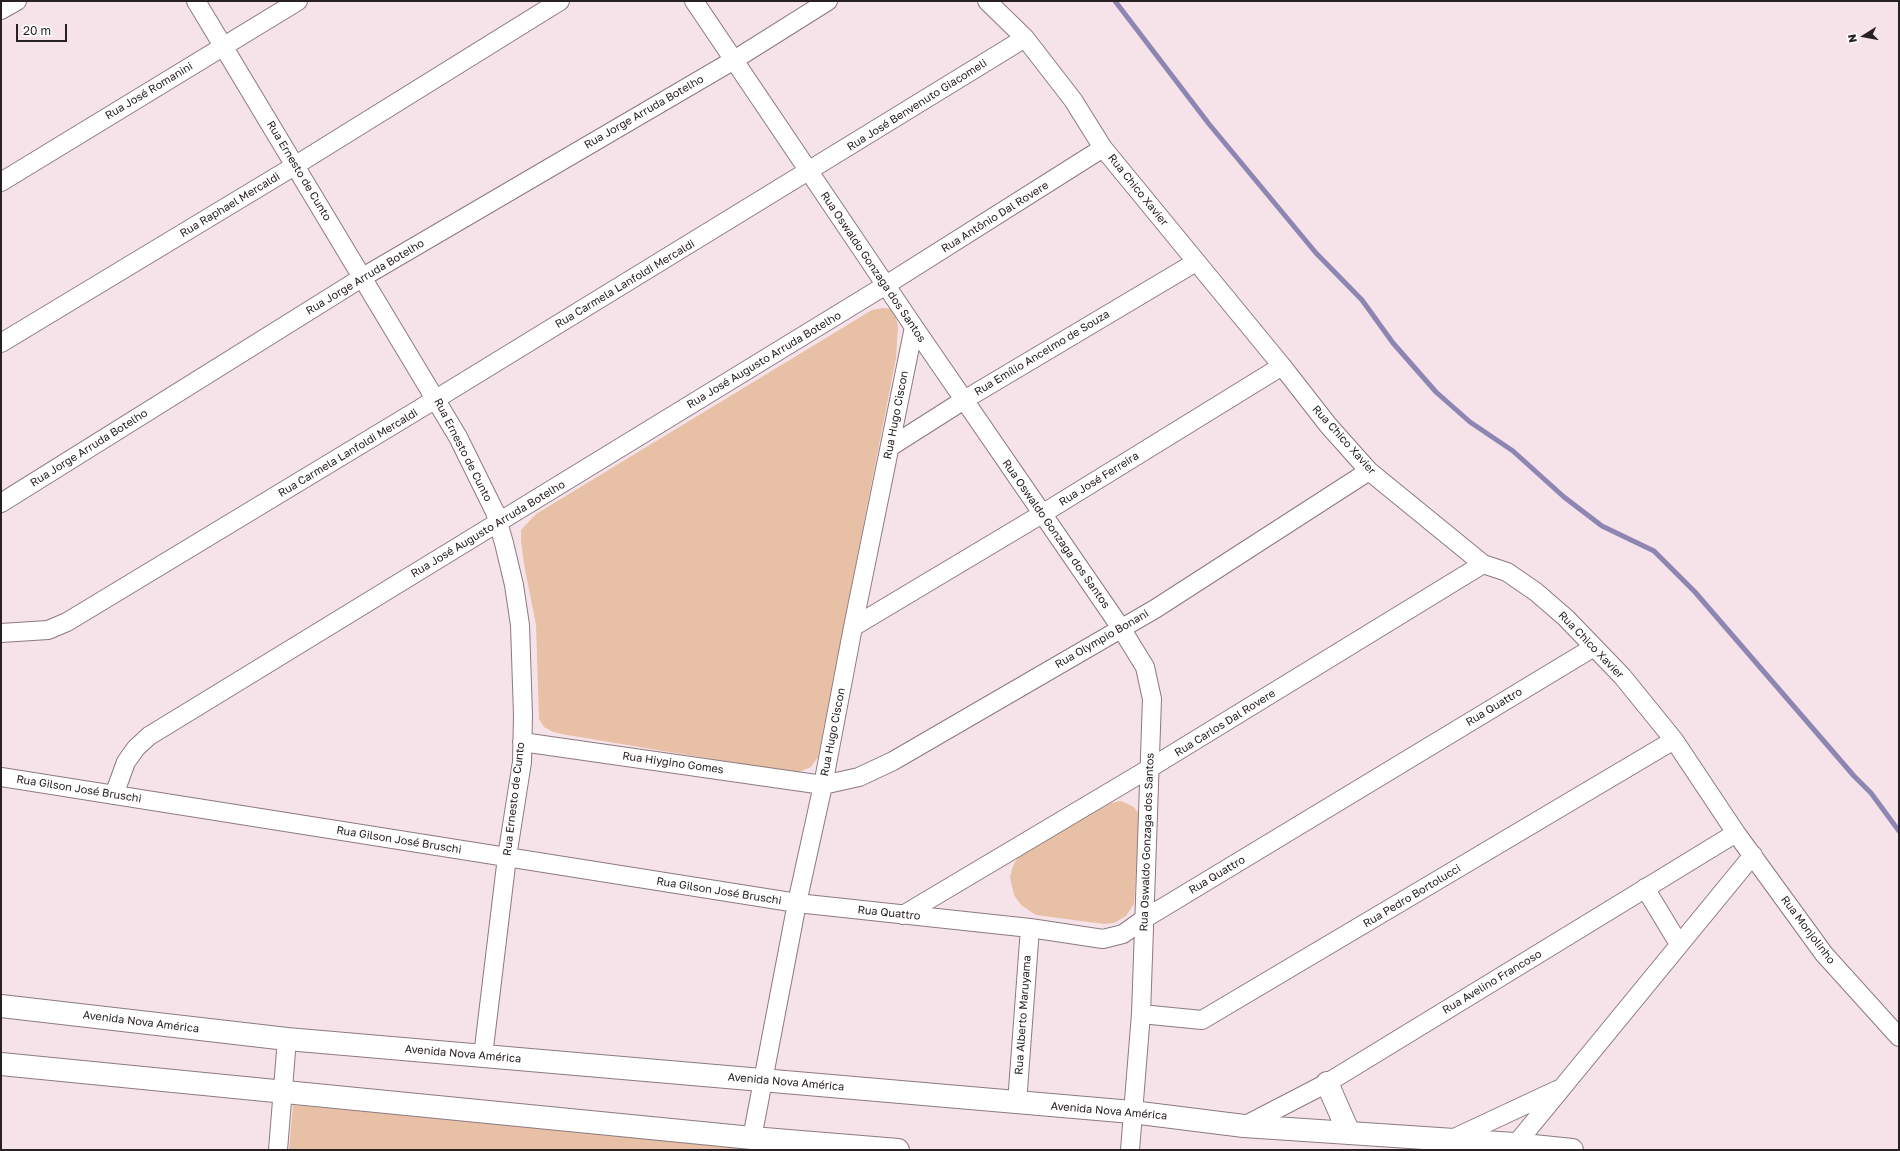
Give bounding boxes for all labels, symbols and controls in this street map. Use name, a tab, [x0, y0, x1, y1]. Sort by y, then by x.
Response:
scale bar	[18, 16, 69, 42]
north arrow	[1844, 16, 1884, 56]
text: 20 m	[23, 23, 51, 38]
text: N	[1845, 33, 1859, 44]
street label: Rua José Benvenuto Giacomeli	[845, 56, 989, 154]
street label: Rua José Romanini	[103, 60, 195, 122]
street label: Rua Jorge Arruda Botelho	[582, 72, 706, 152]
street label: Rua Ernesto de Cunto	[264, 119, 334, 223]
street label: Rua Chico Xavier	[1105, 152, 1171, 228]
street label: Rua Raphael Mercaldi	[178, 170, 282, 240]
street label: Rua Antônio Dal Rovere	[939, 179, 1051, 255]
street label: Rua Oswaldo Gonzaga dos Santos	[818, 189, 928, 345]
street label: Rua Jorge Arruda Botelho	[303, 236, 427, 318]
street label: Rua Carmela Lanfoldi Mercaldi	[553, 237, 697, 331]
street label: Rua Emílio Ancelmo de Souza	[972, 307, 1112, 399]
street label: Rua José Augusto Arruda Botelho	[685, 309, 843, 411]
street label: Rua Hugo Ciscon	[881, 370, 911, 460]
street label: Rua Ernesto de Cunto	[431, 396, 495, 504]
street label: Rua Chico Xavier	[1310, 403, 1378, 477]
street label: Rua Jorge Arruda Botelho	[28, 406, 150, 490]
street label: Rua Carmela Lanfoldi Mercaldi	[276, 406, 420, 500]
street label: Rua José Ferreira	[1057, 449, 1141, 509]
street label: Rua Oswaldo Gonzaga dos Santos	[999, 457, 1113, 611]
street label: Rua José Augusto Arruda Botelho	[409, 478, 567, 580]
street label: Rua Olympio Bonani	[1053, 607, 1151, 671]
street label: Rua Chico Xavier	[1556, 609, 1626, 681]
street label: Rua Quattro	[1463, 685, 1525, 729]
street label: Rua Hugo Ciscon	[818, 687, 848, 777]
street label: Rua Carlos Dal Rovere	[1172, 687, 1278, 759]
street label: Rua Ernesto de Cunto	[500, 741, 528, 857]
street label: Rua Hiygino Gomes	[621, 749, 725, 777]
street label: Rua Oswaldo Gonzaga dos Santos	[1137, 753, 1157, 931]
street label: Rua Gilson José Bruschi	[15, 773, 143, 805]
street label: Rua Gilson José Bruschi	[335, 824, 463, 856]
street label: Rua Quattro	[1186, 853, 1248, 897]
street label: Rua Pedro Bortolucci	[1361, 862, 1463, 930]
street label: Rua Gilson José Bruschi	[655, 875, 783, 907]
street label: Rua Monjolinho	[1778, 893, 1838, 967]
street label: Rua Quattro	[857, 903, 921, 923]
street label: Rua Avelino Francoso	[1440, 947, 1544, 1017]
street label: Rua Alberto Maruyama	[1012, 955, 1034, 1075]
street label: Avenida Nova América	[82, 1008, 200, 1036]
street label: Avenida Nova América	[404, 1042, 522, 1066]
street label: Avenida Nova América	[727, 1070, 845, 1094]
street label: Avenida Nova América	[1050, 1099, 1168, 1123]

